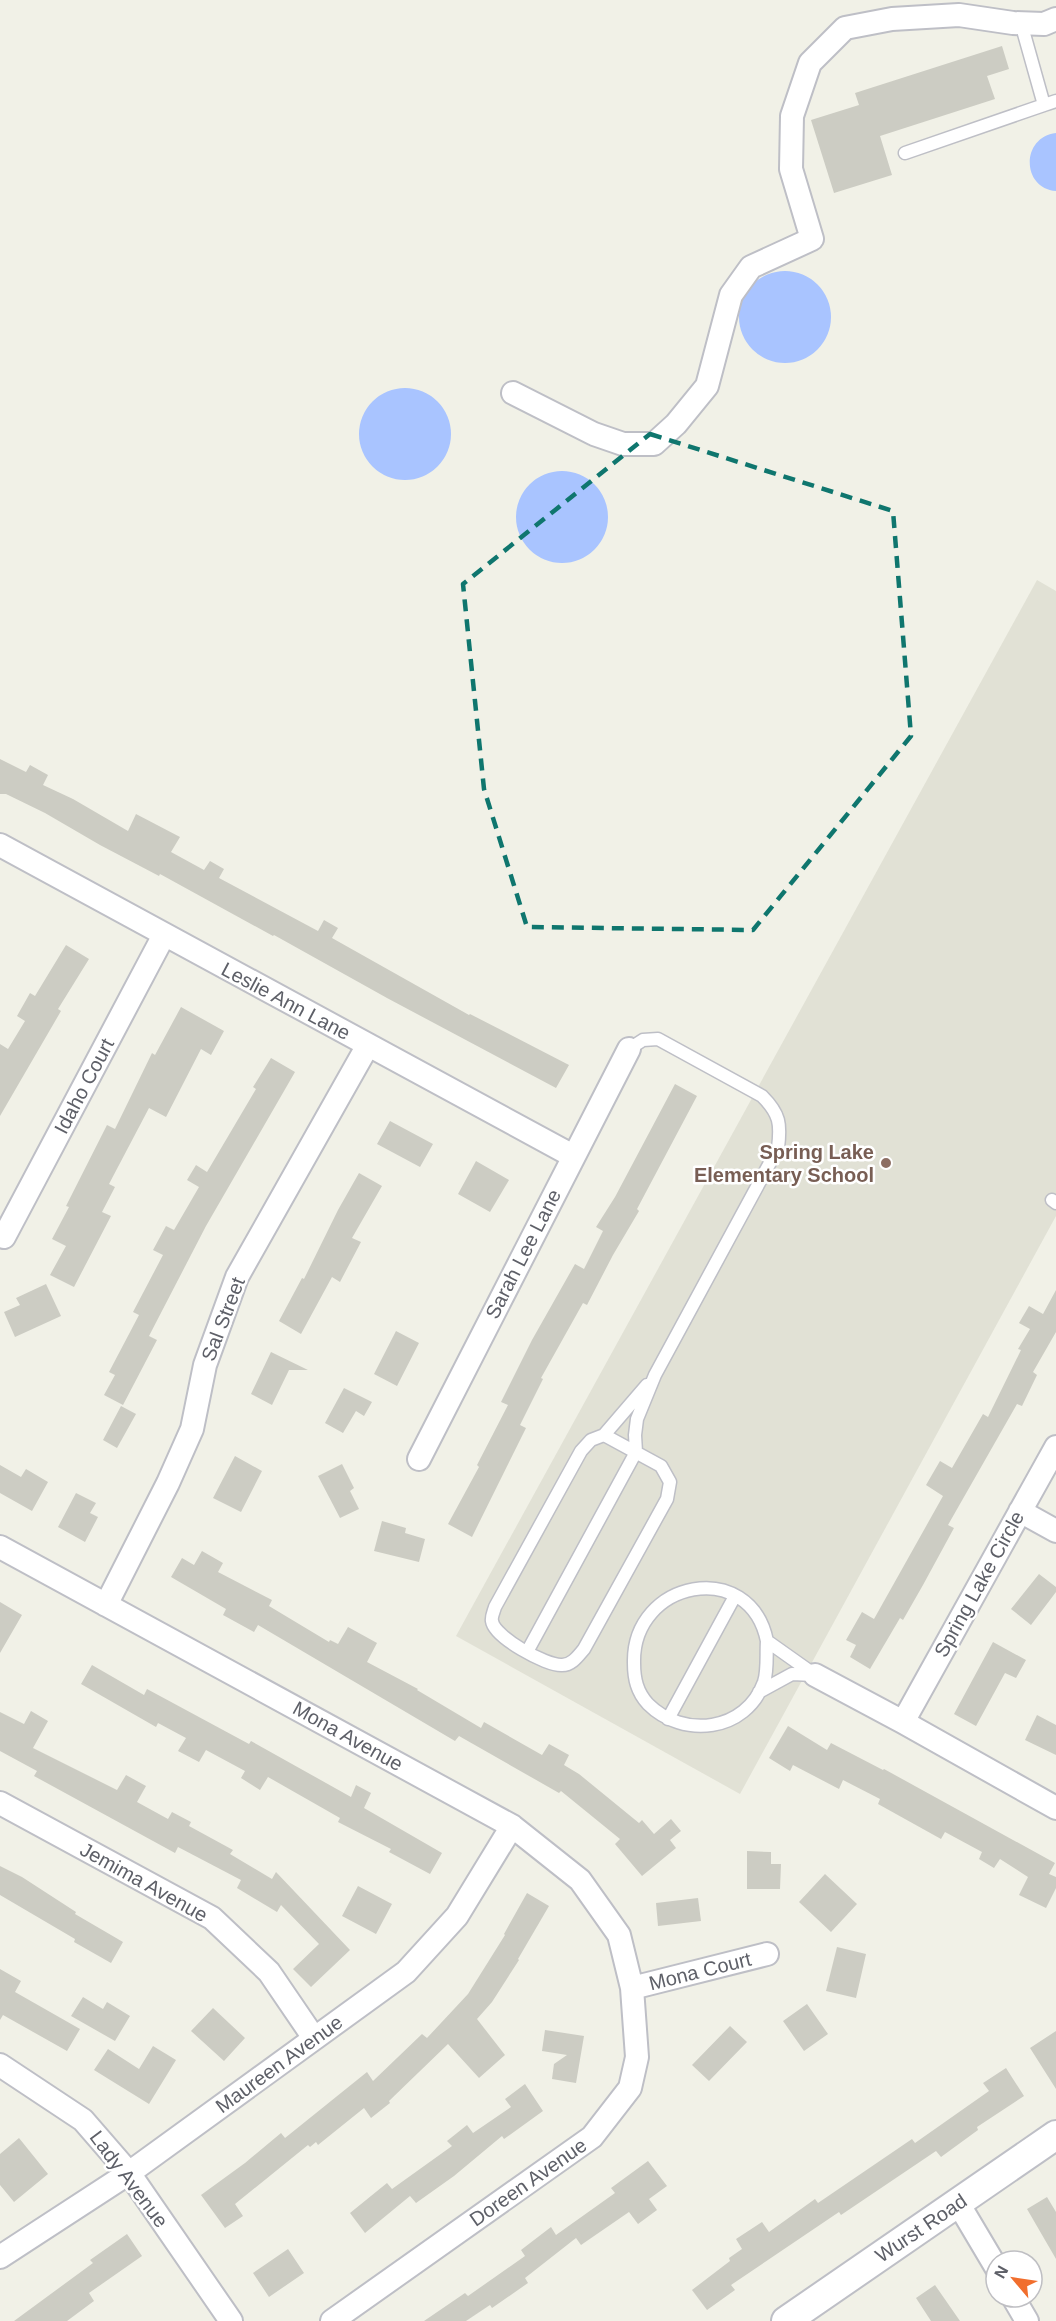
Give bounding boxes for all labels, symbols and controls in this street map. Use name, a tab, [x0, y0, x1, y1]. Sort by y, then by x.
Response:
street label: Leslie Ann Lane	[218, 958, 354, 1044]
street label: Idaho Court	[50, 1034, 118, 1137]
place label: Spring Lake Elementary School	[694, 1141, 874, 1186]
marker: Spring Lake Elementary School	[879, 1156, 893, 1170]
street label: Sarah Lee Lane	[481, 1186, 565, 1322]
street label: Sal Street	[197, 1274, 249, 1364]
street label: Spring Lake Circle	[930, 1507, 1028, 1661]
street label: Mona Avenue	[289, 1697, 407, 1775]
street label: Jemima Avenue	[77, 1838, 211, 1926]
street label: Mona Court	[647, 1948, 754, 1994]
street label: Maureen Avenue	[212, 2011, 346, 2117]
street label: Lady Avenue	[86, 2126, 172, 2232]
street label: Doreen Avenue	[465, 2134, 591, 2230]
street label: Wurst Road	[871, 2189, 971, 2267]
north arrow	[984, 2249, 1044, 2309]
text: N	[991, 2263, 1012, 2281]

